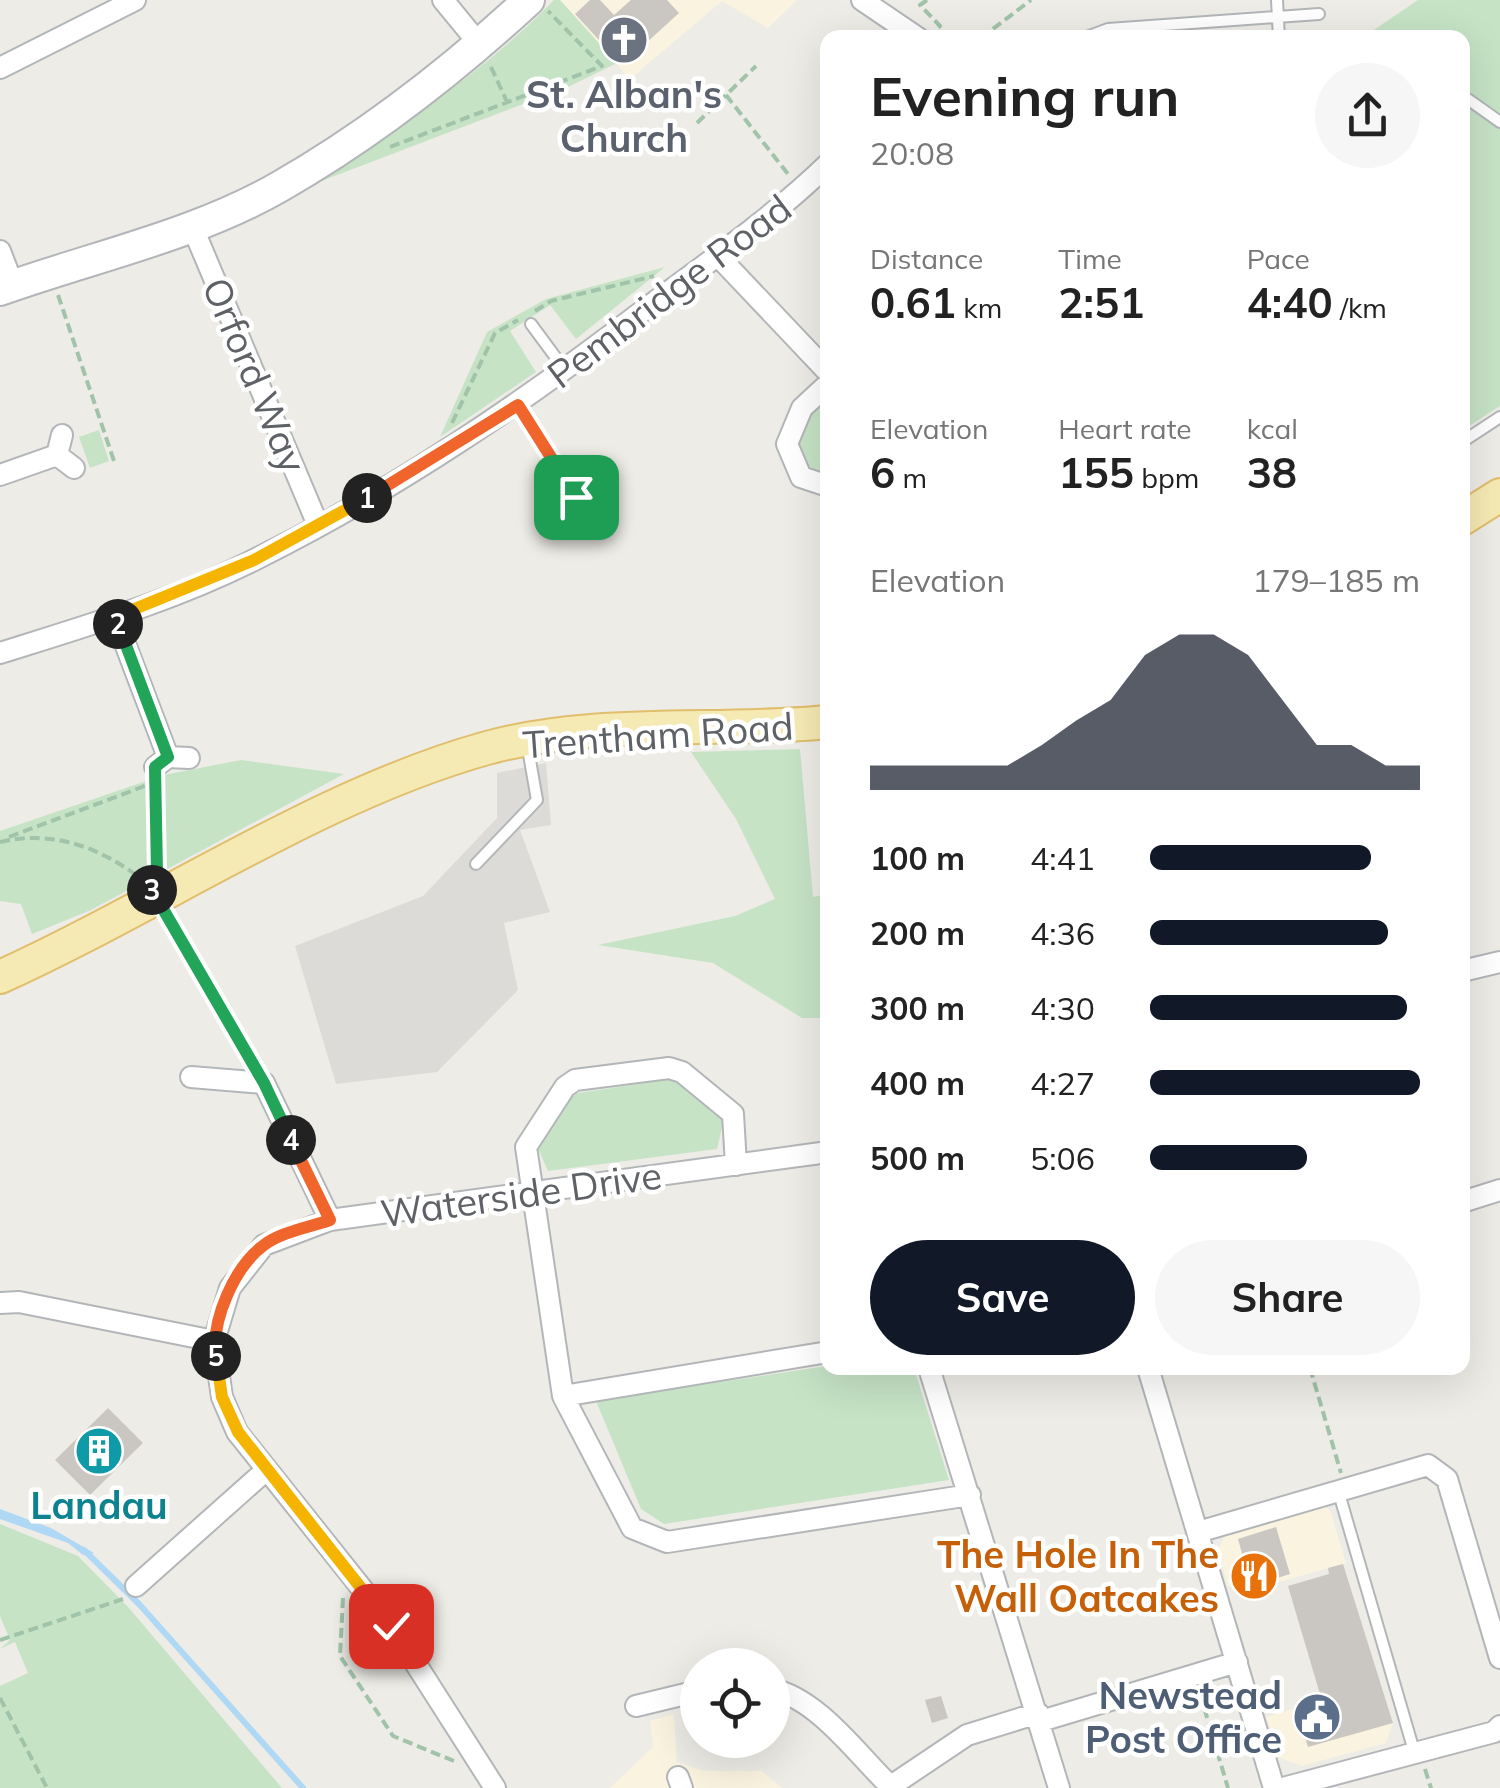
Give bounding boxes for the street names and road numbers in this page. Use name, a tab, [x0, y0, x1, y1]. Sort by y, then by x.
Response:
street label: Pembridge Road	[538, 184, 800, 398]
street label: Orford Way	[192, 270, 318, 480]
street label: Trentham Road	[521, 702, 795, 768]
street label: Waterside Drive	[377, 1151, 665, 1237]

